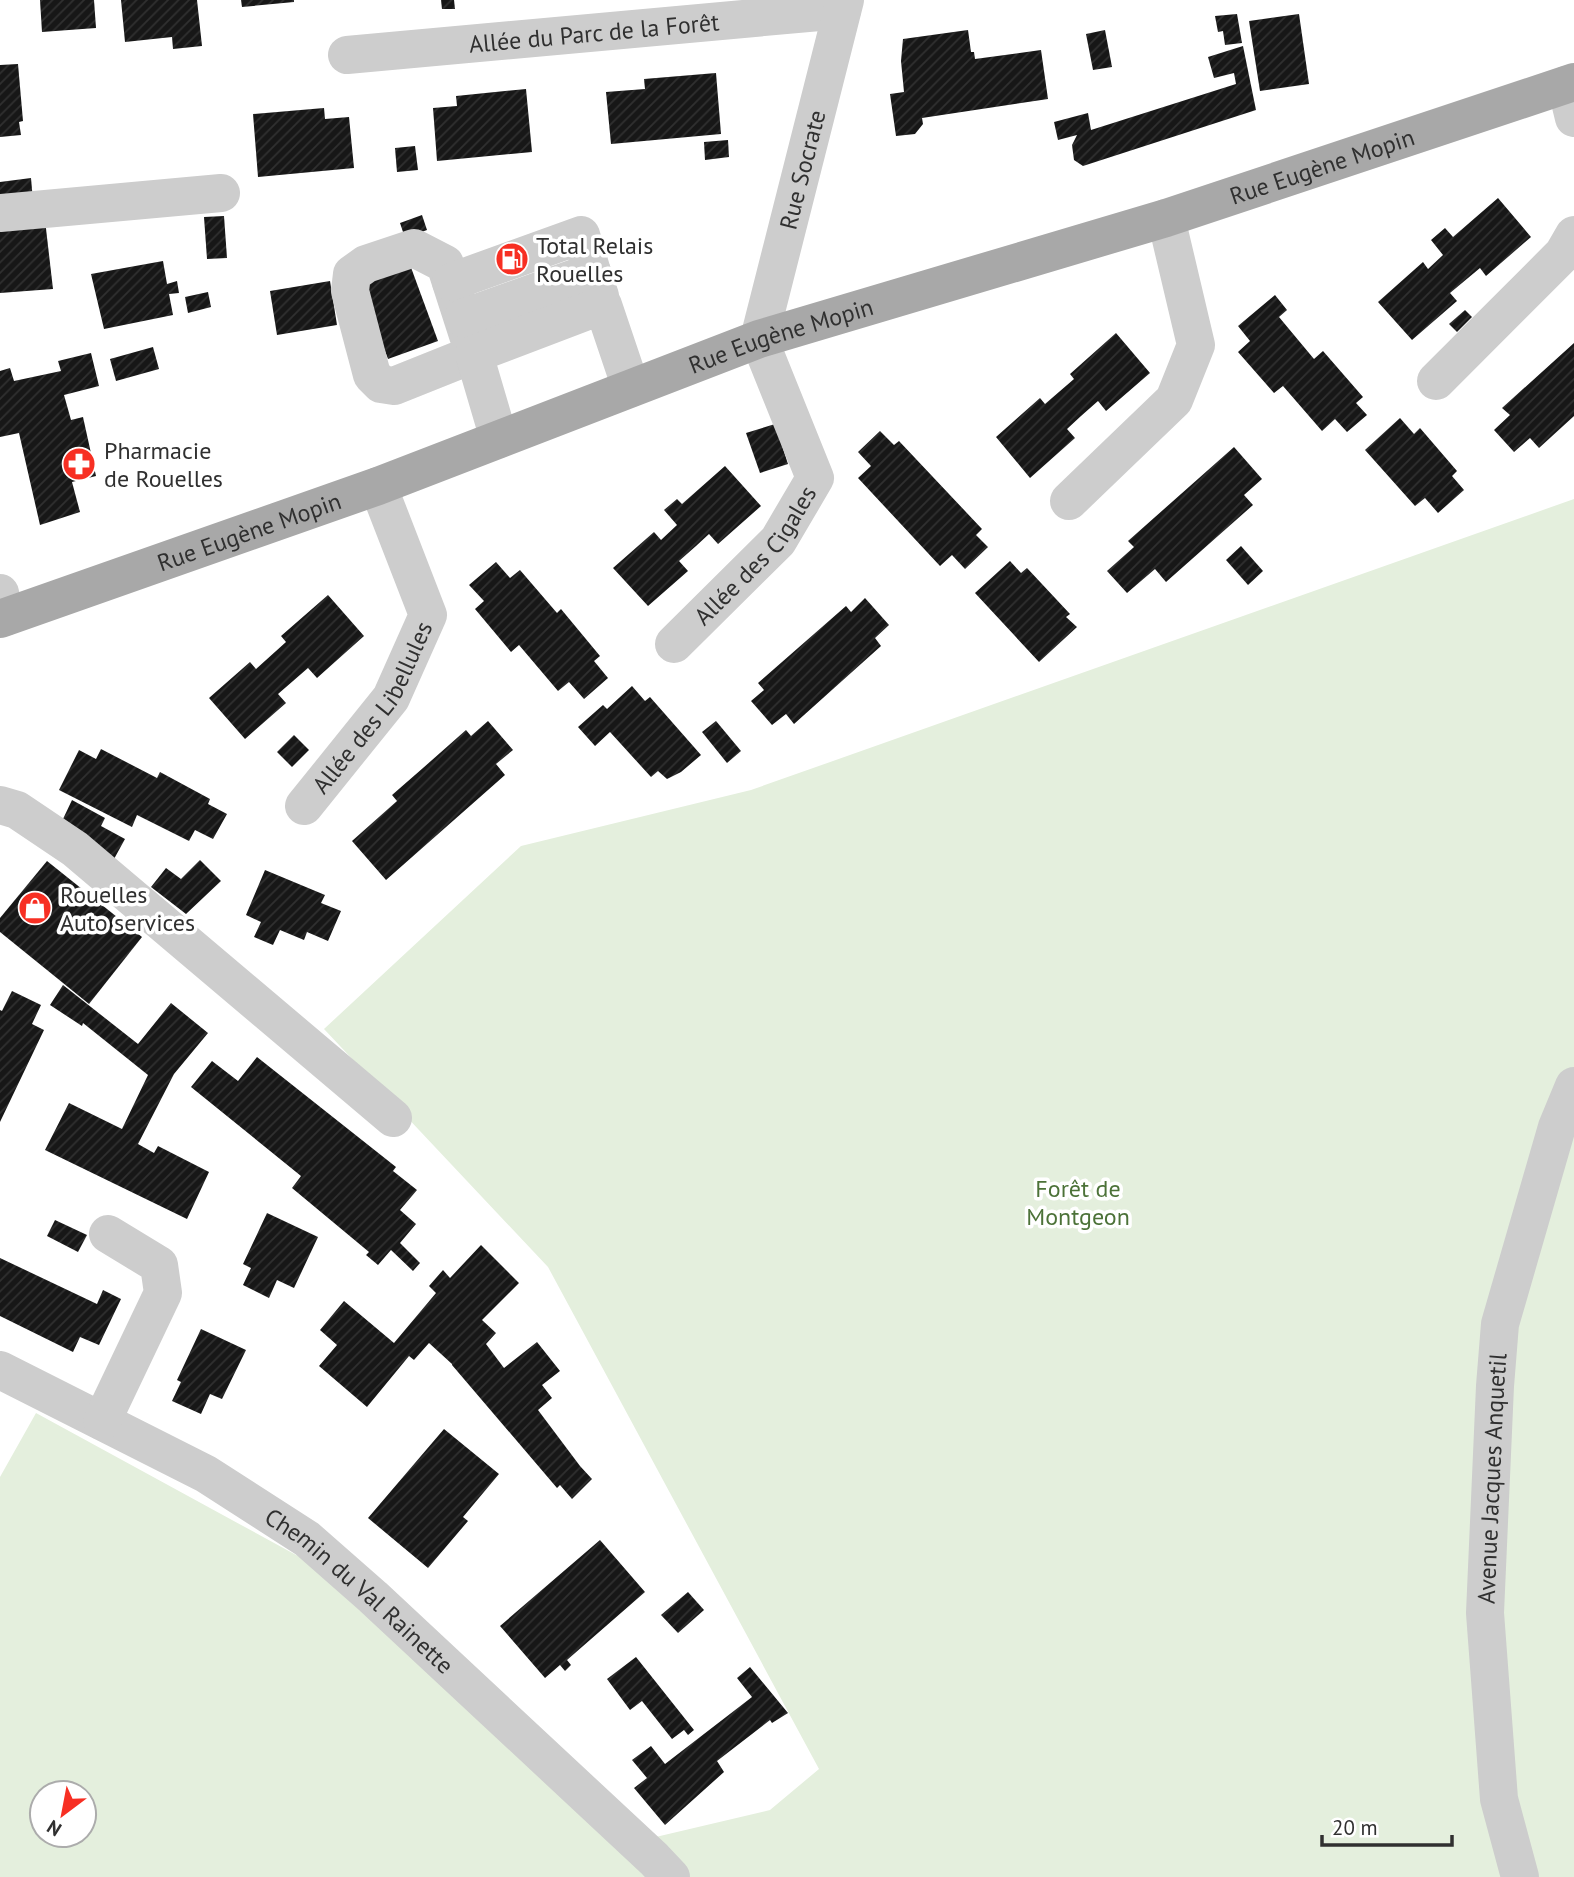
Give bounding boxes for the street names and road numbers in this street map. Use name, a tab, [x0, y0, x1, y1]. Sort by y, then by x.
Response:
street label: Allée du Parc de la Forêt	[468, 6, 720, 59]
street label: Rue Socrate	[772, 107, 832, 233]
street label: Rue Eugène Mopin	[1226, 121, 1418, 211]
street label: Rue Eugène Mopin	[684, 290, 877, 380]
street label: Allée des Cigales	[687, 480, 823, 631]
street label: Rue Eugène Mopin	[153, 485, 345, 578]
street label: Allée des Libellules	[305, 616, 439, 800]
street label: Avenue Jacques Anquetil	[1470, 1352, 1513, 1605]
street label: Chemin du Val Rainette	[259, 1501, 461, 1680]

